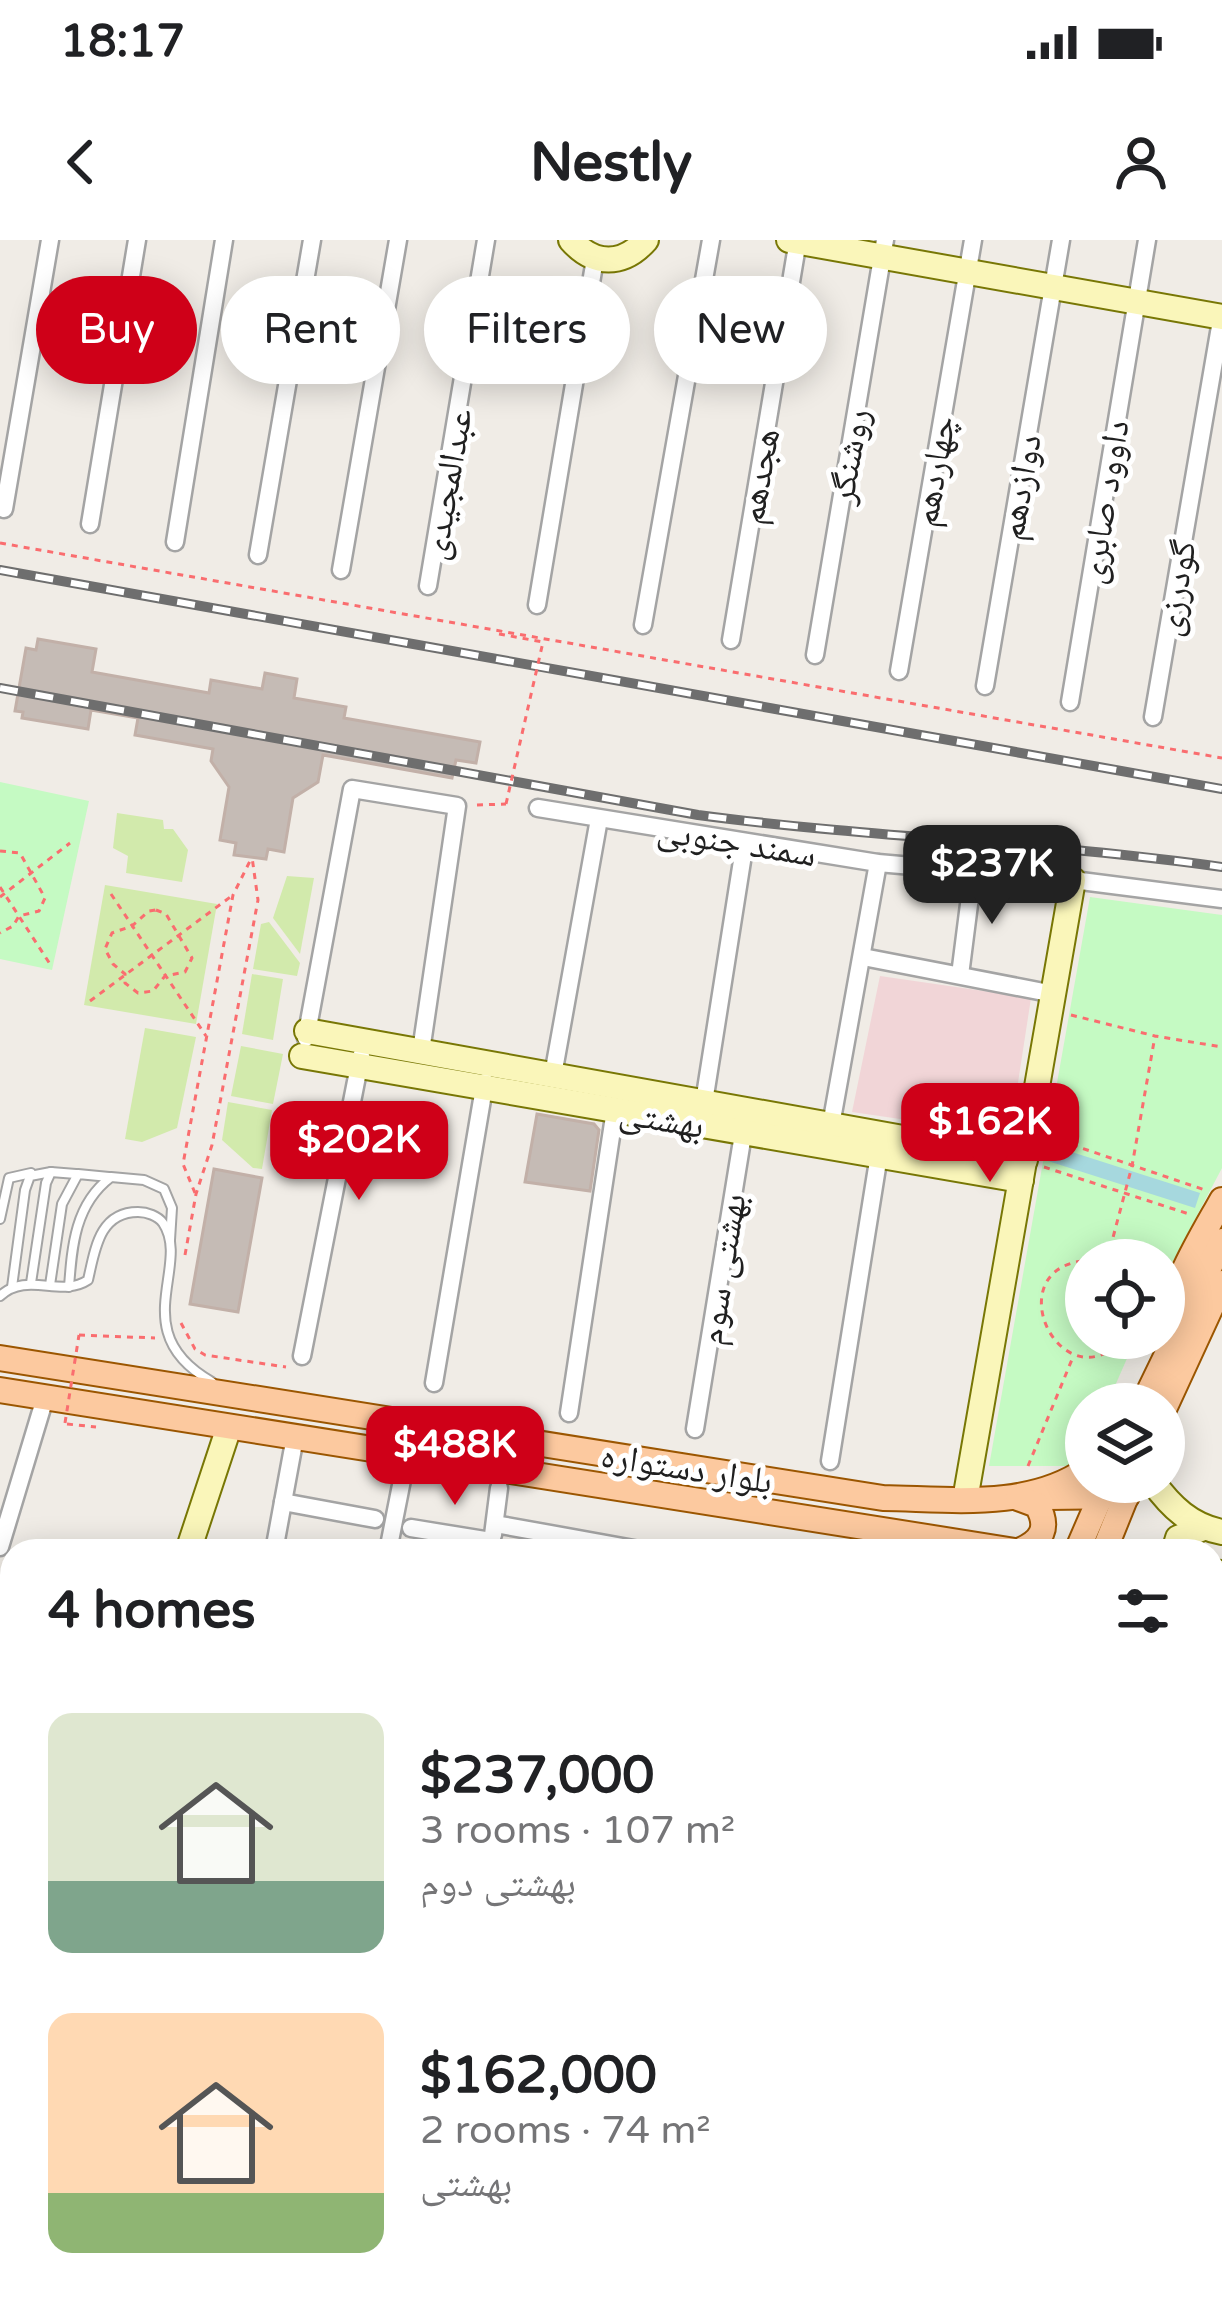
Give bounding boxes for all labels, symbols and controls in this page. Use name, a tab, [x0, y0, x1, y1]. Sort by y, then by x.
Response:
text: 18:17	[60, 15, 185, 69]
icon: back	[48, 129, 114, 195]
icon: person	[1108, 129, 1174, 195]
text: Nestly	[530, 130, 692, 195]
chip: Buy	[36, 276, 197, 384]
chip: Rent	[221, 276, 400, 384]
chip: Filters	[424, 276, 630, 384]
chip: New	[654, 276, 827, 384]
street label: عبدالمجیدی	[413, 405, 482, 563]
street label: روشنگر	[820, 405, 879, 508]
street label: چهاردهم	[904, 412, 966, 530]
street label: داوود صابری	[1070, 417, 1139, 587]
street label: هجدهم	[730, 425, 790, 528]
street label: دوازدهم	[990, 431, 1052, 544]
street label: گودرزی	[1147, 537, 1206, 640]
street label: سمند جنوبی	[654, 809, 819, 876]
pin: $237K	[908, 825, 1076, 927]
text: $237K	[930, 840, 1054, 887]
pin: $162K	[906, 1083, 1074, 1185]
street label: بهشتی	[616, 1091, 707, 1148]
text: $162K	[928, 1098, 1052, 1145]
pin: $202K	[275, 1101, 443, 1203]
text: $202K	[297, 1116, 421, 1163]
street label: بهشتی سوم	[689, 1190, 757, 1348]
map controls	[1065, 1239, 1185, 1503]
button: locate	[1065, 1239, 1185, 1359]
button: layers	[1065, 1383, 1185, 1503]
pin: $488K	[371, 1406, 539, 1508]
text: $488K	[393, 1421, 517, 1468]
street label: بلوار دستواره	[598, 1434, 776, 1503]
icon: filters	[1110, 1578, 1176, 1644]
text: 4 homes	[48, 1580, 256, 1642]
text: $237,000	[420, 1745, 654, 1807]
icon: home	[144, 1761, 288, 1905]
text: 3 rooms · 107 m²	[420, 1807, 735, 1854]
text: بهشتی دوم	[420, 1860, 576, 1907]
text: $162,000	[420, 2045, 657, 2107]
icon: home	[144, 2061, 288, 2205]
text: 2 rooms · 74 m²	[420, 2107, 711, 2154]
text: بهشتی	[420, 2160, 512, 2207]

